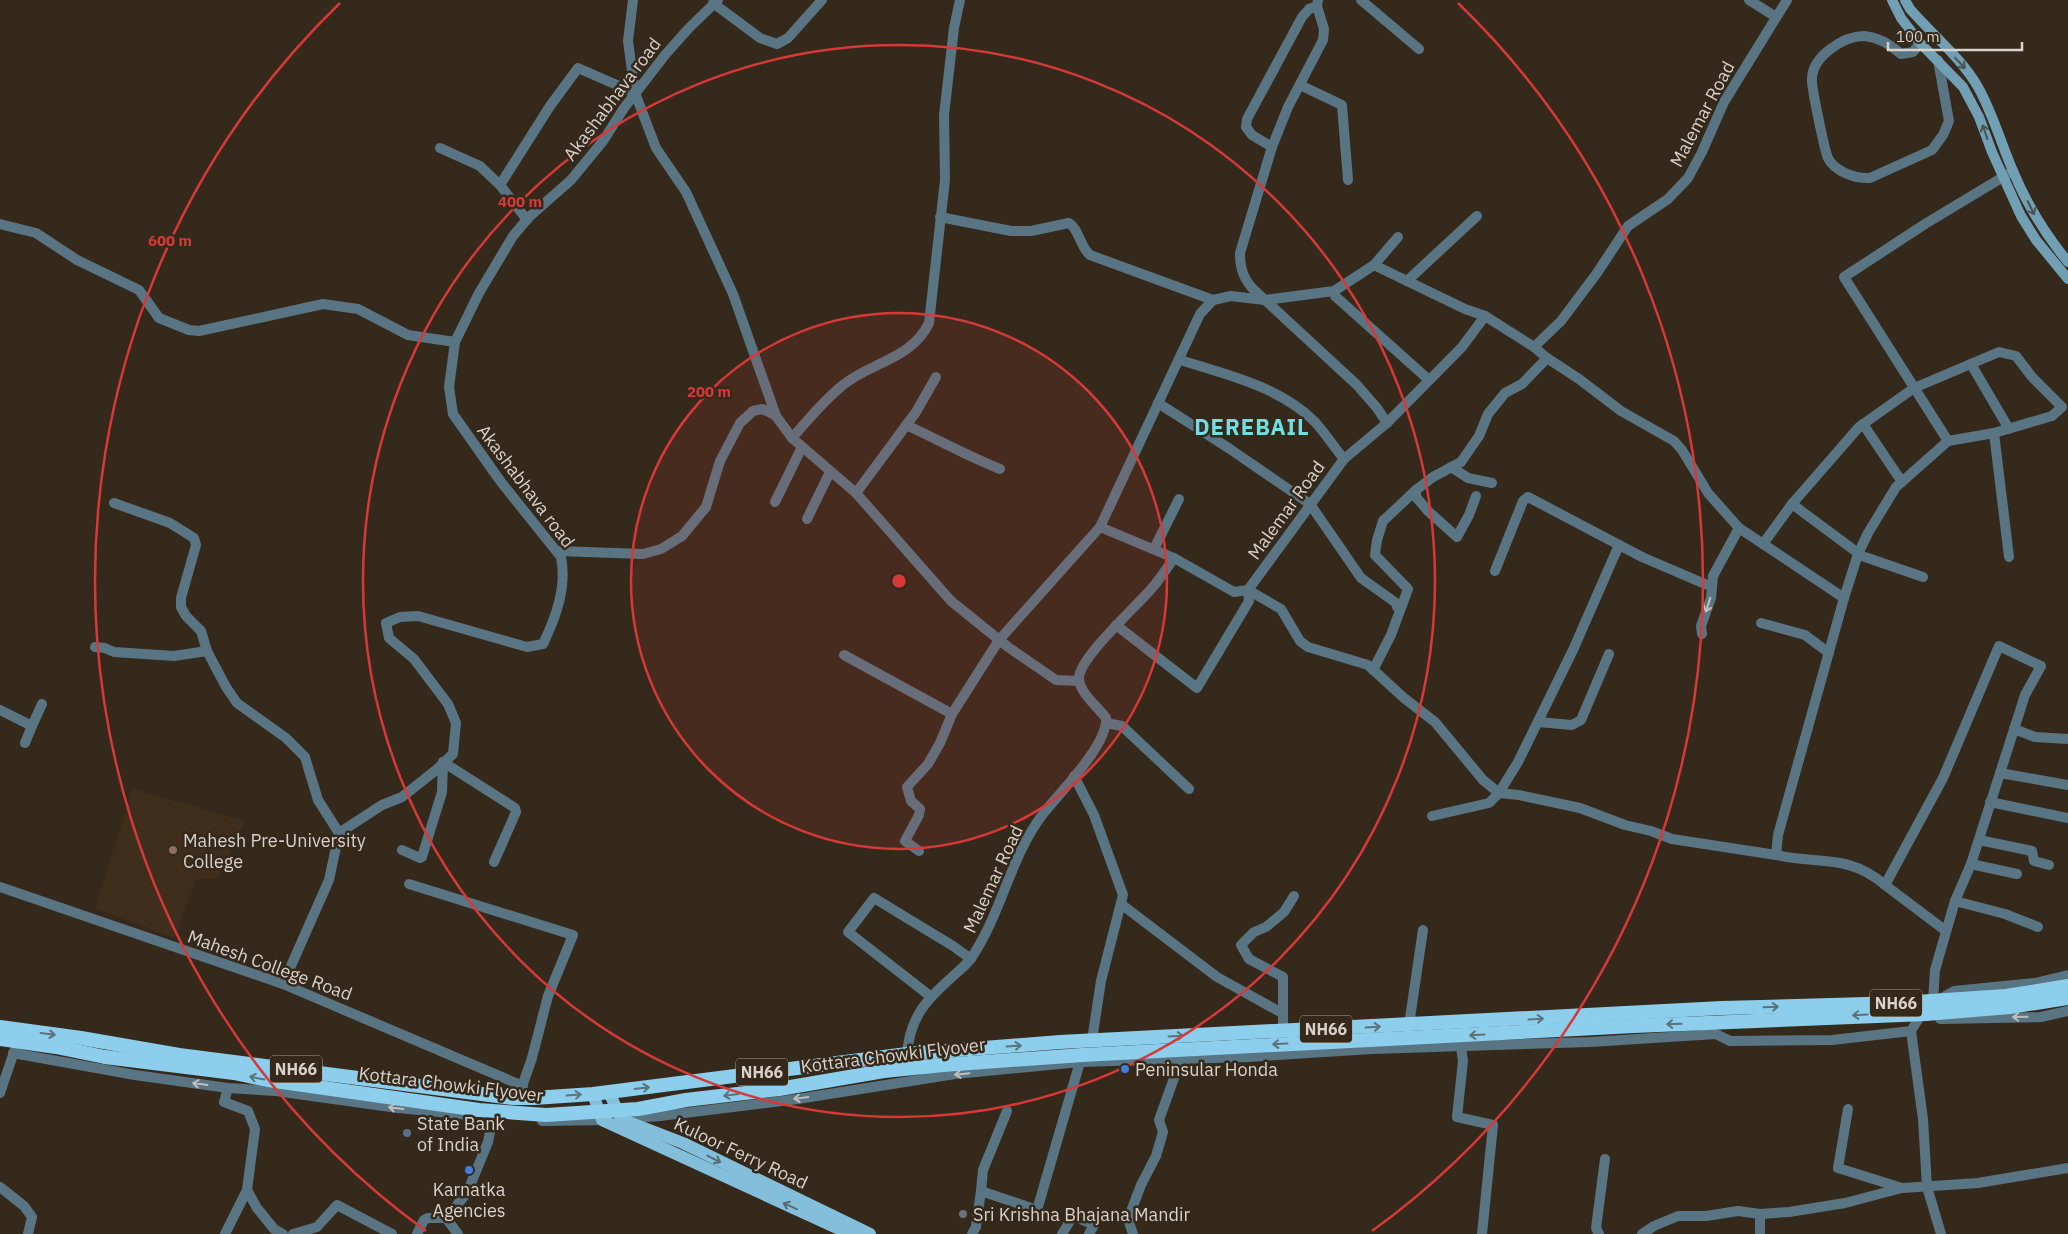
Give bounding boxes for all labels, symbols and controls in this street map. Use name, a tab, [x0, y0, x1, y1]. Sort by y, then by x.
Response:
scale bar	[1888, 20, 2022, 52]
text: 100 m	[1896, 27, 1940, 46]
street label: Akashabhava road	[558, 33, 666, 165]
one-way arrow	[1954, 56, 1966, 69]
street label: Malemar Road	[1664, 57, 1740, 171]
one-way arrow	[1980, 125, 1989, 140]
text: 400 m	[498, 192, 542, 211]
one-way arrow	[2026, 200, 2036, 215]
text: 600 m	[148, 231, 192, 250]
text: 200 m	[687, 382, 731, 401]
district label: DEREBAIL	[1194, 412, 1310, 441]
street label: Akashabhava road	[472, 420, 580, 552]
street label: Malemar Road	[1242, 456, 1330, 564]
centre of rings	[890, 572, 908, 590]
one-way arrow	[1703, 596, 1713, 612]
street label: Malemar Road	[958, 821, 1028, 937]
place label: Mahesh Pre-University College	[183, 829, 366, 873]
marker: Mahesh Pre-University College	[167, 844, 179, 856]
street label: Mahesh College Road	[185, 925, 355, 1005]
road number: NH66	[1870, 990, 1922, 1016]
one-way arrow	[1762, 1003, 1778, 1012]
one-way arrow	[1852, 1011, 1868, 1020]
one-way arrow	[2012, 1012, 2028, 1022]
one-way arrow	[1528, 1014, 1544, 1024]
road number: NH66	[1300, 1016, 1352, 1042]
one-way arrow	[1667, 1020, 1683, 1029]
one-way arrow	[1365, 1022, 1381, 1031]
one-way arrow	[40, 1029, 56, 1039]
one-way arrow	[1470, 1030, 1486, 1039]
one-way arrow	[1168, 1031, 1184, 1041]
street label: Kottara Chowki Flyover	[799, 1032, 987, 1078]
one-way arrow	[1272, 1039, 1288, 1048]
one-way arrow	[1006, 1041, 1022, 1050]
road number: NH66	[270, 1056, 322, 1082]
road number: NH66	[736, 1058, 788, 1086]
place label: Peninsular Honda	[1135, 1058, 1278, 1081]
street label: Kottara Chowki Flyover	[357, 1061, 545, 1107]
marker: Peninsular Honda	[1119, 1063, 1131, 1075]
one-way arrow	[954, 1069, 970, 1079]
one-way arrow	[250, 1073, 266, 1082]
one-way arrow	[192, 1079, 208, 1089]
one-way arrow	[634, 1083, 650, 1093]
one-way arrow	[723, 1090, 739, 1100]
one-way arrow	[565, 1091, 581, 1100]
one-way arrow	[793, 1093, 809, 1103]
one-way arrow	[388, 1103, 404, 1113]
place label: State Bank of India	[417, 1112, 505, 1156]
street label: Kuloor Ferry Road	[670, 1112, 812, 1194]
marker: State Bank of India	[401, 1127, 413, 1139]
one-way arrow	[707, 1154, 722, 1164]
marker: Karnatka Agencies	[463, 1164, 475, 1176]
place label: Karnatka Agencies	[432, 1178, 506, 1222]
one-way arrow	[783, 1201, 798, 1211]
place label: Sri Krishna Bhajana Mandir	[973, 1203, 1190, 1226]
marker: Sri Krishna Bhajana Mandir	[957, 1208, 969, 1220]

